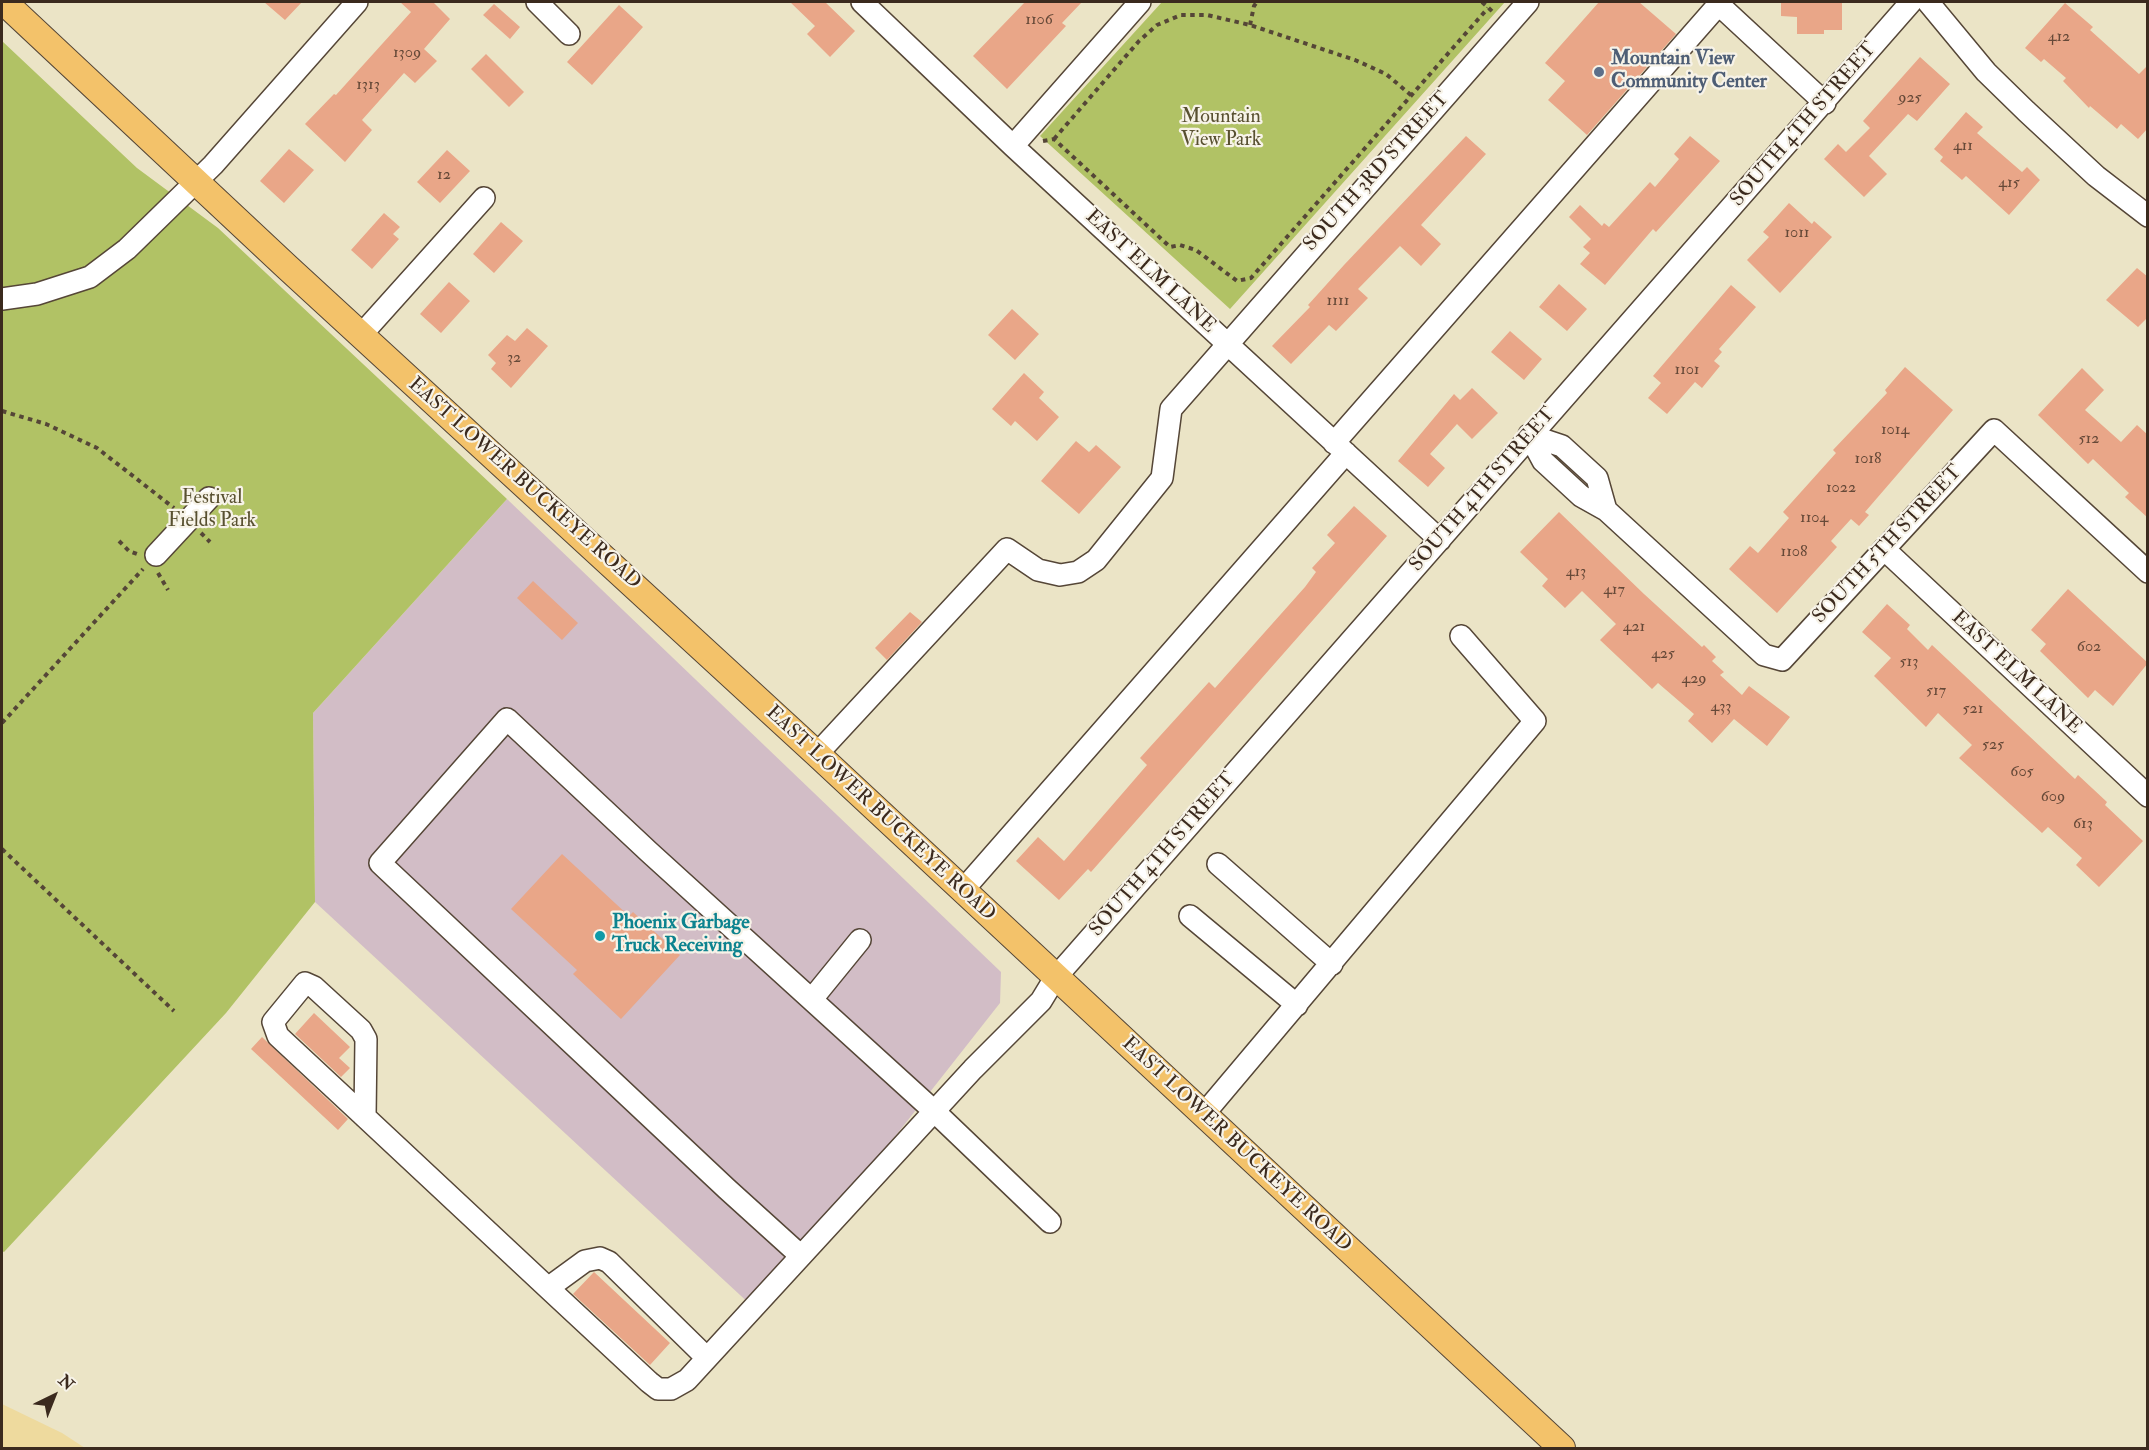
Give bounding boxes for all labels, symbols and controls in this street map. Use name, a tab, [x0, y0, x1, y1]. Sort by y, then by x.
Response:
house number: 1106	[1025, 11, 1053, 31]
house number: 412	[2048, 28, 2070, 48]
street label: SOUTH 4TH STREET	[1726, 38, 1882, 212]
house number: 1309	[393, 44, 421, 64]
place label: Mountain View Community Center	[1611, 48, 1767, 95]
marker: Mountain View Community Center	[1592, 65, 1606, 79]
house number: 1313	[356, 76, 380, 96]
street label: SOUTH 3RD STREET	[1299, 87, 1455, 257]
house number: 925	[1898, 89, 1922, 109]
park label: Mountain View Park	[1181, 106, 1261, 153]
house number: 411	[1953, 137, 1973, 157]
house number: 12	[437, 166, 451, 186]
house number: 415	[1998, 174, 2020, 194]
street label: EAST ELM LANE	[1080, 205, 1220, 339]
house number: 1011	[1784, 224, 1810, 244]
house number: 1111	[1327, 292, 1349, 312]
house number: 32	[507, 349, 521, 369]
house number: 1101	[1674, 361, 1700, 381]
street label: EAST LOWER BUCKEYE ROAD	[403, 373, 645, 595]
street label: SOUTH 4TH STREET	[1405, 403, 1561, 577]
house number: 1014	[1881, 421, 1909, 441]
house number: 512	[2079, 430, 2099, 450]
house number: 1018	[1855, 450, 1881, 470]
street label: SOUTH 5TH STREET	[1808, 461, 1968, 629]
house number: 1022	[1826, 479, 1856, 499]
park label: Festival Fields Park	[168, 487, 256, 534]
house number: 1104	[1800, 509, 1828, 529]
house number: 1108	[1780, 543, 1808, 563]
house number: 413	[1566, 563, 1586, 583]
house number: 417	[1603, 581, 1625, 601]
street label: EAST ELM LANE	[1946, 606, 2086, 740]
house number: 421	[1623, 618, 1645, 638]
house number: 602	[2077, 638, 2101, 658]
house number: 425	[1651, 645, 1675, 665]
house number: 513	[1900, 653, 1918, 673]
house number: 429	[1682, 670, 1706, 690]
house number: 517	[1926, 682, 1946, 702]
house number: 433	[1711, 698, 1731, 718]
house number: 521	[1963, 700, 1983, 720]
street label: EAST LOWER BUCKEYE ROAD	[760, 701, 1000, 927]
house number: 525	[1982, 736, 2004, 756]
house number: 605	[2010, 763, 2034, 783]
street label: SOUTH 4TH STREET	[1085, 768, 1241, 942]
house number: 609	[2041, 788, 2065, 808]
house number: 613	[2073, 815, 2093, 835]
place label: Phoenix Garbage Truck Receiving	[612, 912, 750, 959]
marker: Phoenix Garbage Truck Receiving	[593, 929, 607, 943]
street label: EAST LOWER BUCKEYE ROAD	[1116, 1032, 1356, 1258]
north arrow	[24, 1366, 84, 1426]
text: N	[54, 1371, 78, 1395]

